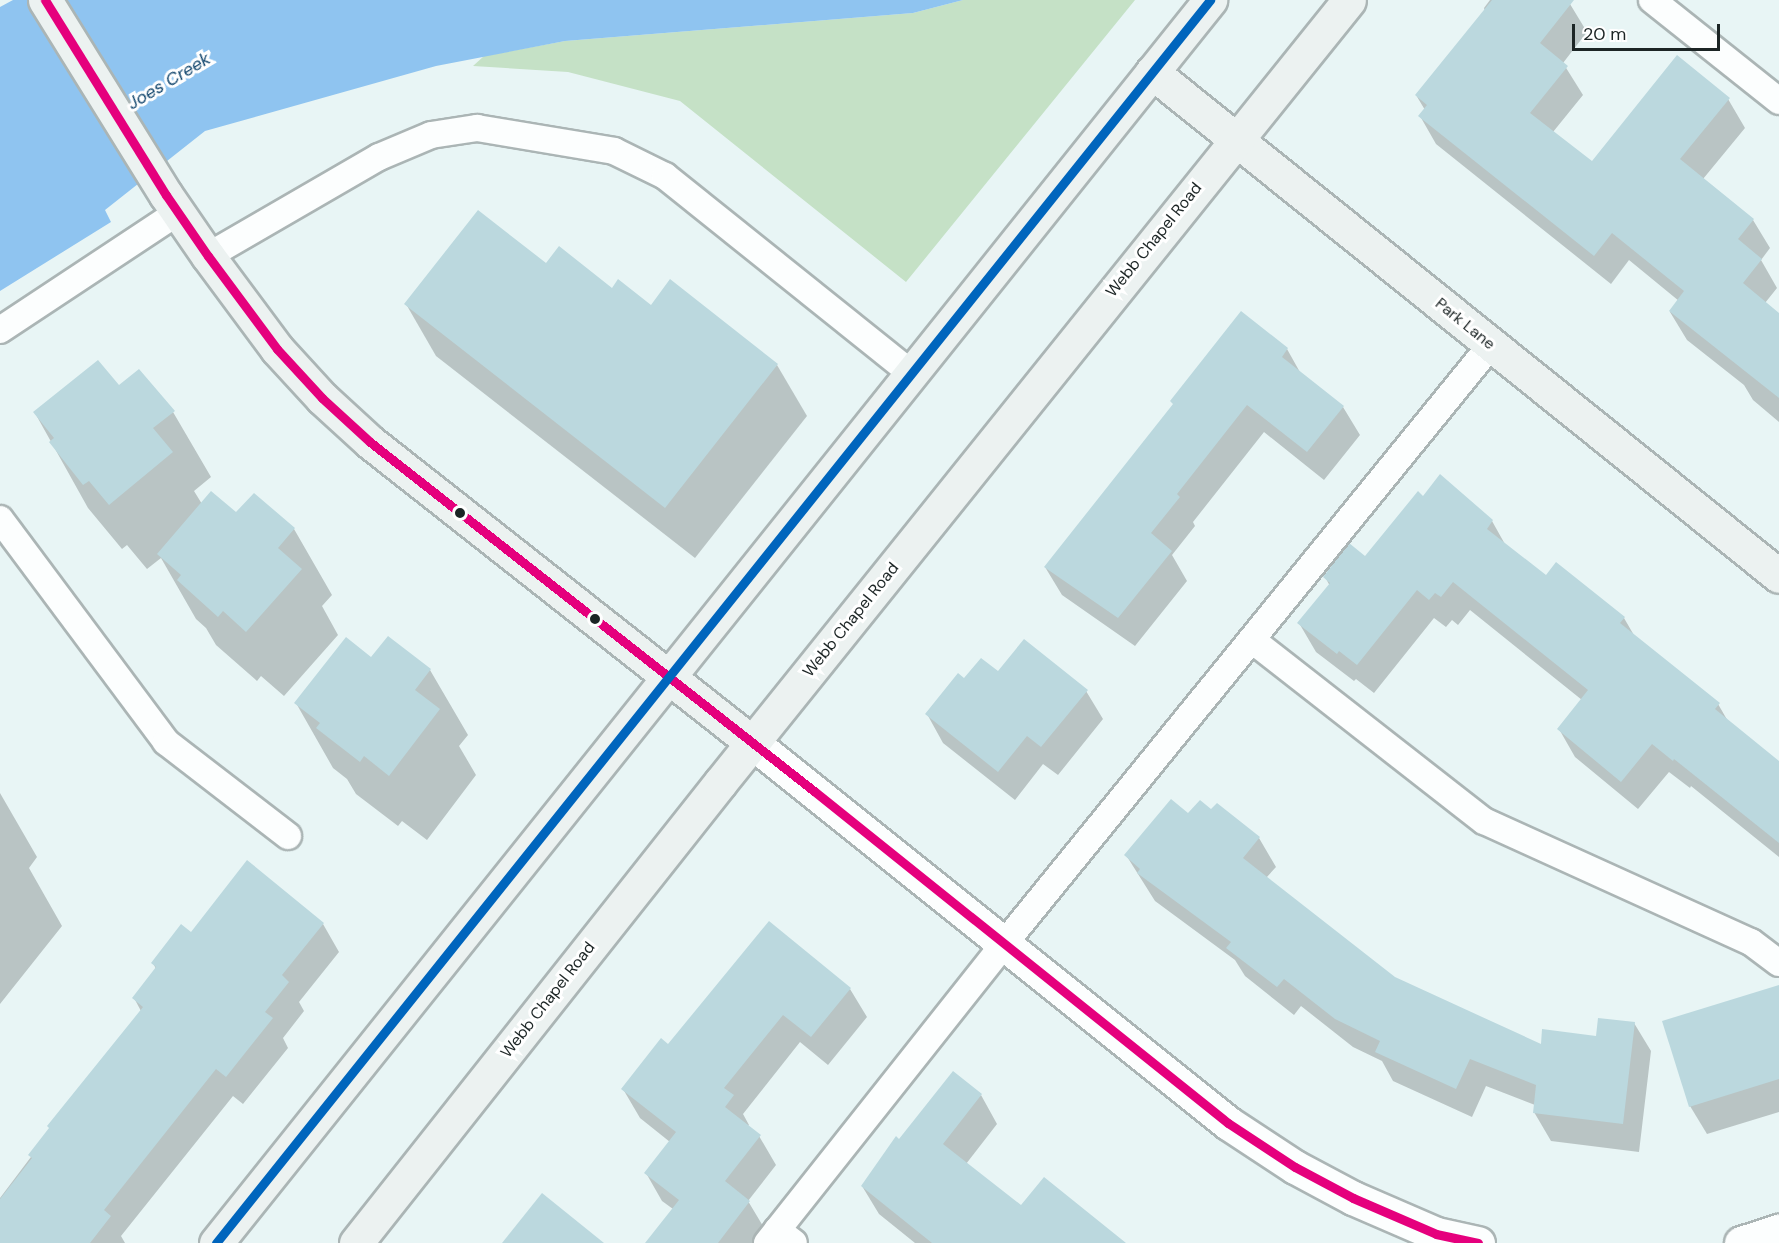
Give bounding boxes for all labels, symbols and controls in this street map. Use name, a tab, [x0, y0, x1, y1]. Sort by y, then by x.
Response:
scale bar	[1575, 12, 1724, 50]
text: 20 m	[1583, 22, 1626, 46]
water label: Joes Creek	[124, 48, 214, 114]
street label: Webb Chapel Road	[1102, 179, 1206, 301]
street label: Park Lane	[1431, 294, 1499, 354]
unlabelled marker	[454, 507, 466, 519]
street label: Webb Chapel Road	[799, 559, 903, 681]
unlabelled marker	[589, 613, 601, 625]
street label: Webb Chapel Road	[497, 938, 599, 1062]

